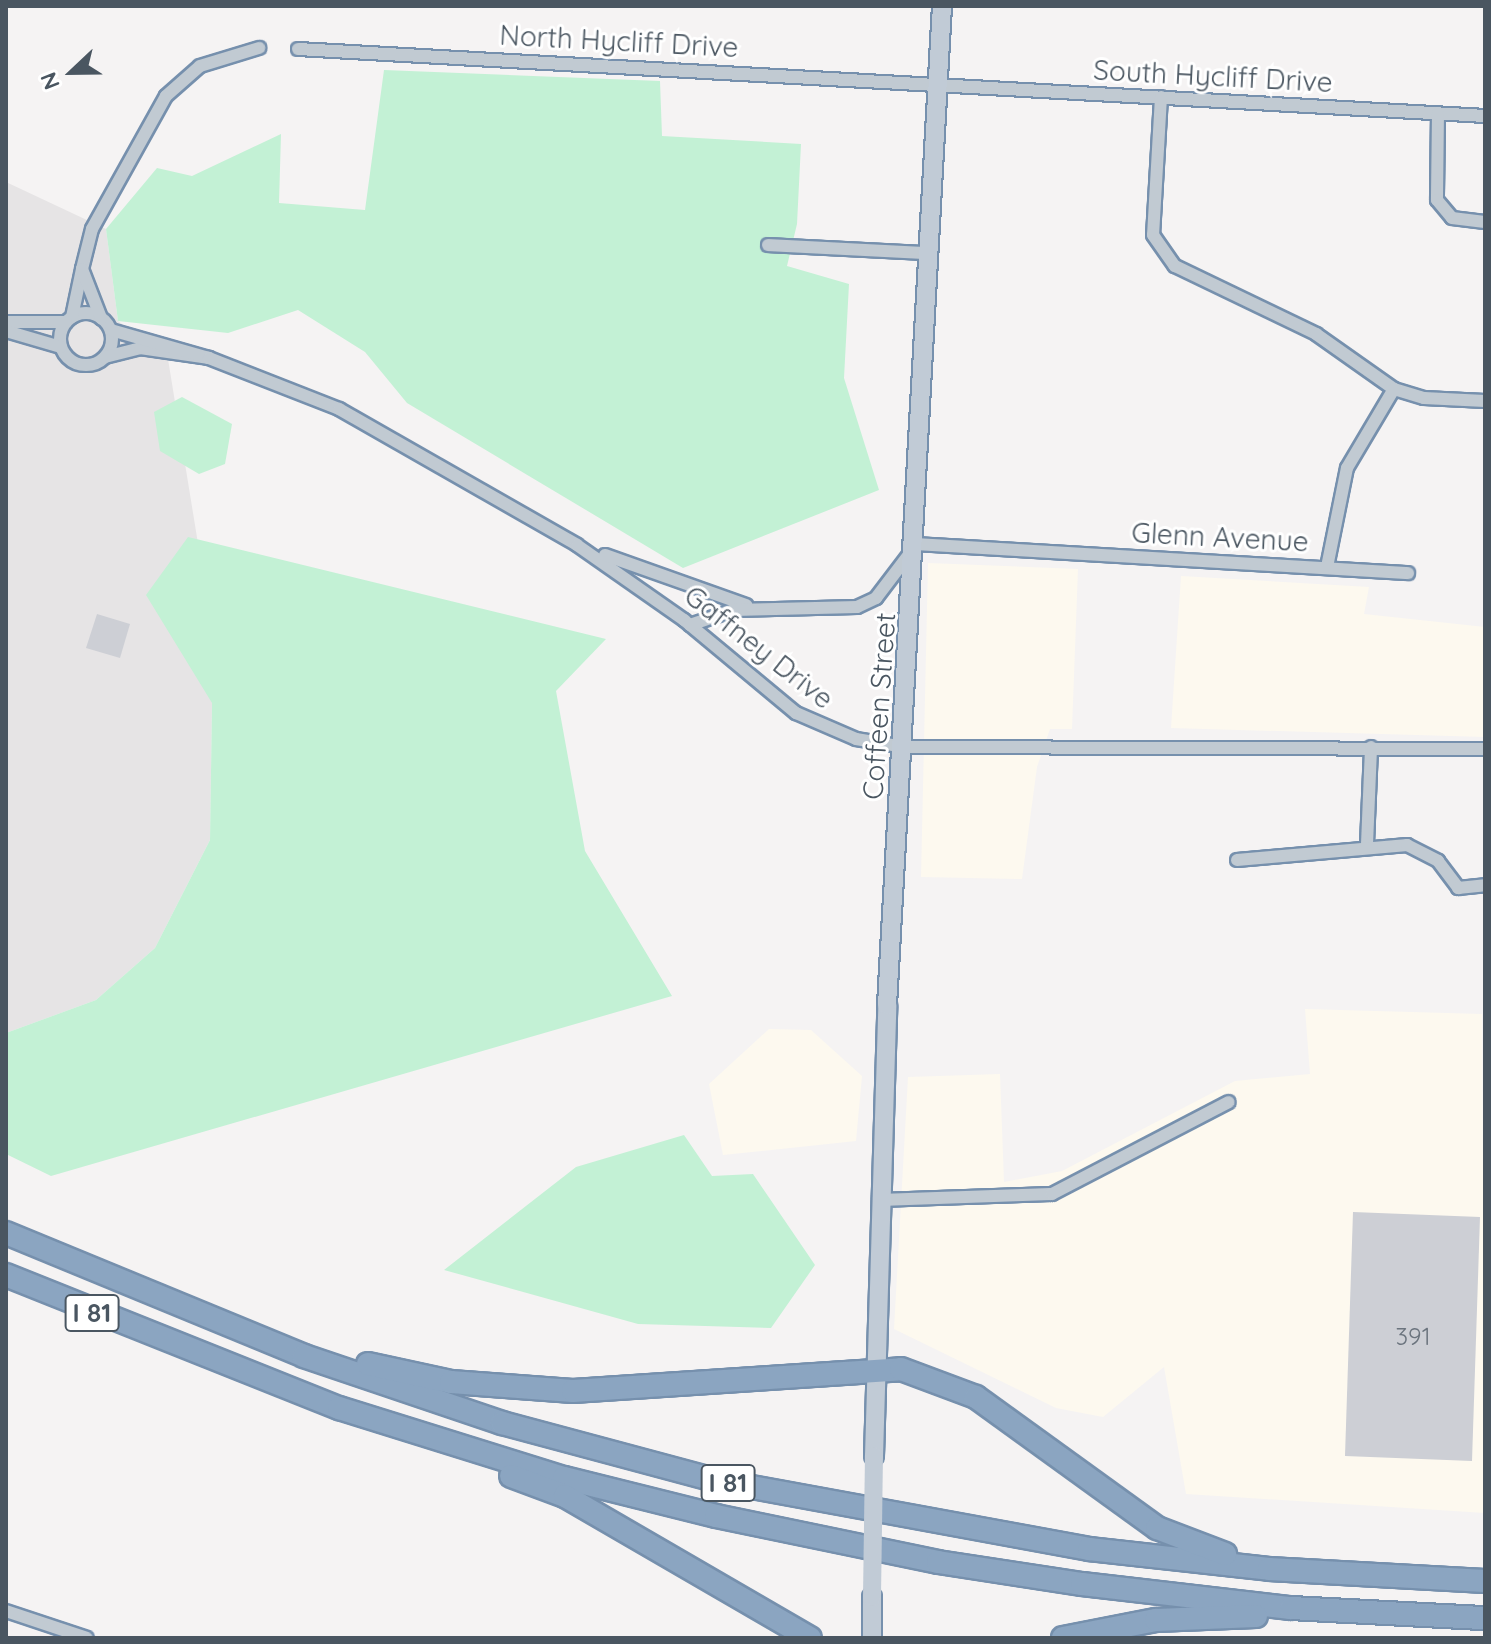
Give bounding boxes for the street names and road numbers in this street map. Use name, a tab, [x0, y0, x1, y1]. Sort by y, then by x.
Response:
street label: North Hycliff Drive	[499, 18, 739, 64]
street label: South Hycliff Drive	[1092, 53, 1334, 99]
street label: Glenn Avenue	[1131, 516, 1309, 558]
street label: Gaffney Drive	[678, 578, 840, 716]
street label: Coffeen Street	[856, 611, 902, 801]
road number: I 81	[64, 1291, 120, 1335]
road number: I 81	[700, 1461, 756, 1505]

